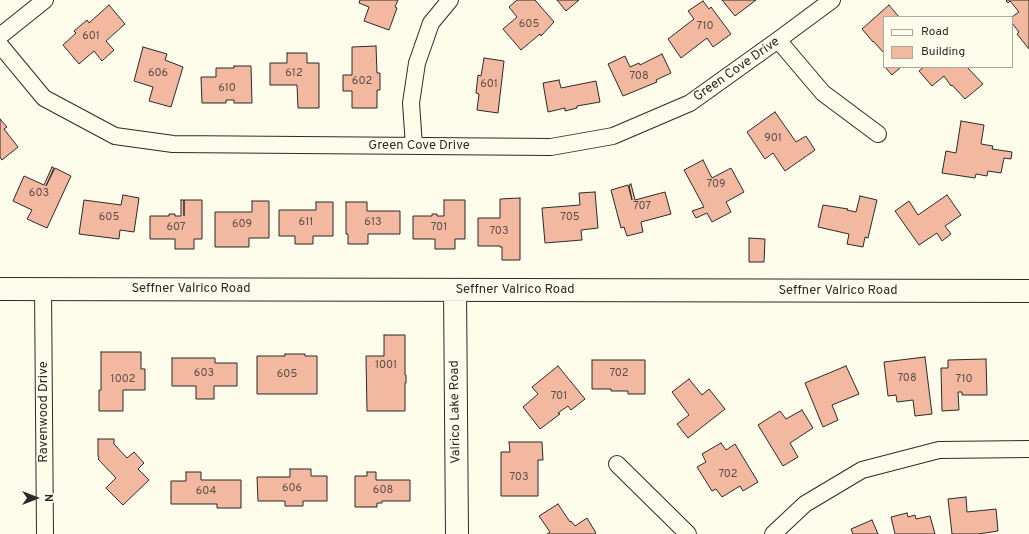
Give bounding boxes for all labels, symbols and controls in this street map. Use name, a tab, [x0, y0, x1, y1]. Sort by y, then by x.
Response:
legend	[883, 16, 1013, 68]
house number: 605	[519, 18, 539, 32]
house number: 710	[696, 20, 714, 34]
text: Road	[921, 24, 949, 40]
house number: 601	[82, 30, 100, 44]
street label: Green Cove Drive	[691, 35, 783, 105]
text: Building	[921, 44, 965, 60]
house number: 606	[148, 67, 168, 81]
house number: 612	[285, 67, 303, 81]
house number: 708	[629, 70, 649, 84]
house number: 602	[352, 75, 372, 89]
house number: 601	[480, 78, 498, 92]
house number: 610	[218, 82, 236, 96]
house number: 901	[764, 132, 782, 146]
street label: Green Cove Drive	[368, 138, 470, 154]
house number: 709	[706, 178, 726, 192]
house number: 603	[29, 187, 49, 201]
house number: 707	[633, 200, 651, 214]
house number: 605	[99, 211, 119, 225]
house number: 705	[560, 211, 580, 225]
house number: 611	[299, 216, 313, 230]
house number: 613	[364, 216, 382, 230]
house number: 609	[232, 218, 252, 232]
house number: 607	[166, 221, 186, 235]
house number: 701	[431, 221, 447, 235]
house number: 703	[489, 225, 509, 239]
street label: Seffner Valrico Road	[131, 281, 251, 297]
street label: Seffner Valrico Road	[455, 282, 575, 298]
street label: Seffner Valrico Road	[778, 283, 898, 299]
house number: 1001	[375, 359, 397, 373]
street label: Valrico Lake Road	[447, 360, 465, 464]
street label: Ravenwood Drive	[36, 361, 52, 463]
house number: 603	[194, 367, 214, 381]
house number: 702	[609, 367, 629, 381]
house number: 605	[277, 368, 297, 382]
house number: 708	[897, 372, 917, 386]
house number: 1002	[111, 373, 135, 387]
house number: 710	[955, 373, 973, 387]
house number: 701	[551, 390, 567, 404]
house number: 702	[718, 468, 738, 482]
house number: 703	[509, 471, 529, 485]
north arrow	[16, 478, 56, 518]
house number: 606	[282, 482, 302, 496]
house number: 608	[373, 484, 393, 498]
house number: 604	[196, 485, 216, 499]
text: N	[41, 494, 55, 502]

